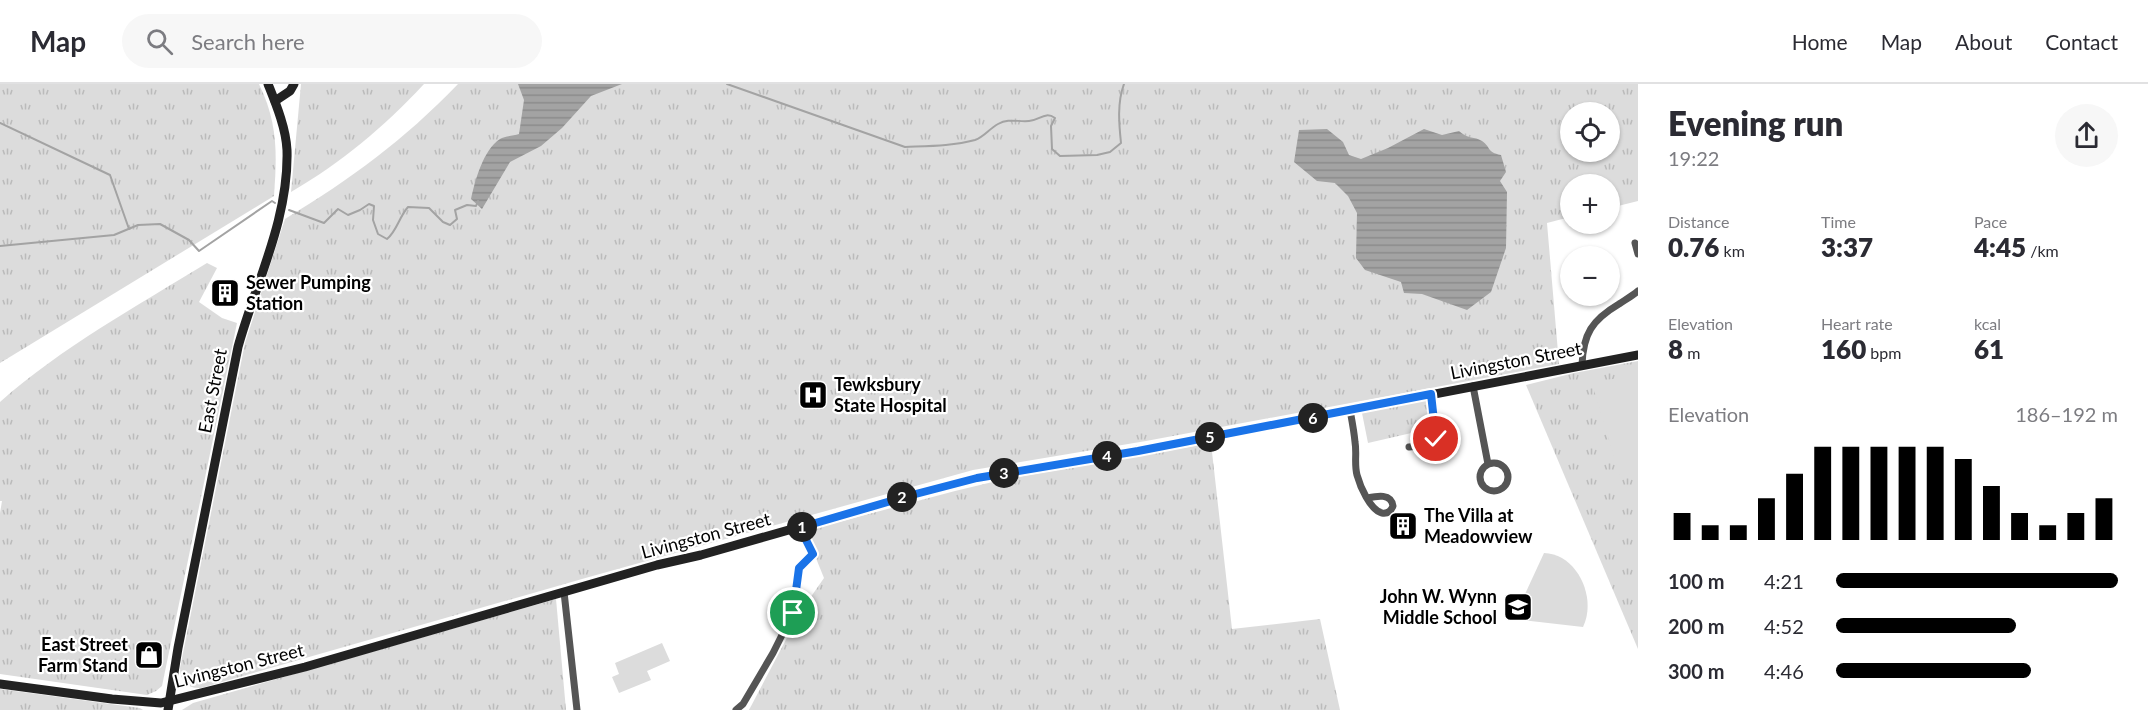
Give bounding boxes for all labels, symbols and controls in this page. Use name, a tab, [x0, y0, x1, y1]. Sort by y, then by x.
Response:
search box	[122, 14, 542, 68]
text: Map	[30, 24, 86, 58]
icon: search	[143, 25, 176, 58]
text: Search here	[191, 28, 305, 55]
text: Home	[1792, 29, 1848, 54]
text: Map	[1881, 29, 1922, 54]
text: About	[1955, 29, 2012, 54]
text: Contact	[2045, 29, 2118, 54]
map controls	[1560, 102, 1620, 306]
button: locate	[1560, 102, 1620, 162]
text: Evening run	[1668, 103, 1843, 143]
button: share	[2055, 104, 2118, 167]
text: 19:22	[1668, 146, 1719, 170]
button: +	[1560, 174, 1620, 234]
text: Distance	[1668, 212, 1729, 231]
text: Time	[1821, 212, 1856, 231]
text: Pace	[1974, 212, 2007, 231]
text: 0.76	[1668, 231, 1719, 263]
text: 3:37	[1821, 231, 1873, 263]
text: 4:45	[1974, 231, 2026, 263]
text: km	[1719, 241, 1745, 260]
text: /km	[2026, 241, 2059, 260]
button: −	[1560, 246, 1620, 306]
place label: Sewer Pumping Station	[246, 271, 371, 314]
building icon: Sewer Pumping Station	[209, 277, 241, 309]
text: Elevation	[1668, 314, 1733, 333]
text: Heart rate	[1821, 314, 1893, 333]
text: kcal	[1974, 314, 2001, 333]
text: 8	[1668, 333, 1683, 365]
text: 160	[1821, 333, 1866, 365]
text: 61	[1974, 333, 2004, 365]
street label: Livingston Street	[1448, 336, 1584, 384]
text: m	[1683, 343, 1700, 362]
text: bpm	[1866, 343, 1901, 362]
street label: East Street	[193, 346, 231, 435]
place label: Tewksbury State Hospital	[834, 373, 947, 416]
hospital icon: Tewksbury State Hospital	[797, 379, 829, 411]
text: Elevation	[1668, 402, 1749, 426]
text: 186–192 m	[2015, 402, 2118, 426]
pin: 6	[1298, 403, 1328, 433]
text: 6	[1308, 408, 1318, 427]
pin	[1410, 413, 1461, 464]
pin: 5	[1195, 422, 1225, 452]
icon: check	[1419, 422, 1452, 455]
text: 5	[1205, 427, 1215, 446]
pin: 4	[1092, 441, 1122, 471]
text: 4	[1102, 446, 1112, 465]
pin: 3	[989, 458, 1019, 488]
text: 3	[999, 463, 1009, 482]
pin: 2	[887, 482, 917, 512]
text: 2	[897, 487, 907, 506]
place label: The Villa at Meadowview	[1424, 504, 1533, 547]
street label: Livingston Street	[639, 507, 773, 563]
building icon: The Villa at Meadowview	[1387, 510, 1419, 542]
pin: 1	[787, 512, 817, 542]
text: 1	[797, 517, 807, 536]
text: 100 m	[1668, 569, 1724, 593]
text: 4:21	[1764, 569, 1804, 593]
place label: John W. Wynn Middle School	[1380, 585, 1497, 628]
pin	[767, 587, 818, 638]
school or university icon: John W. Wynn Middle School	[1502, 591, 1534, 623]
icon: arrive	[776, 596, 809, 629]
text: 200 m	[1668, 614, 1724, 638]
text: 4:52	[1764, 614, 1804, 638]
place label: East Street Farm Stand	[38, 633, 128, 676]
street label: Livingston Street	[172, 638, 306, 692]
shop icon: East Street Farm Stand	[133, 639, 165, 671]
text: 300 m	[1668, 659, 1724, 683]
text: 4:46	[1764, 659, 1804, 683]

